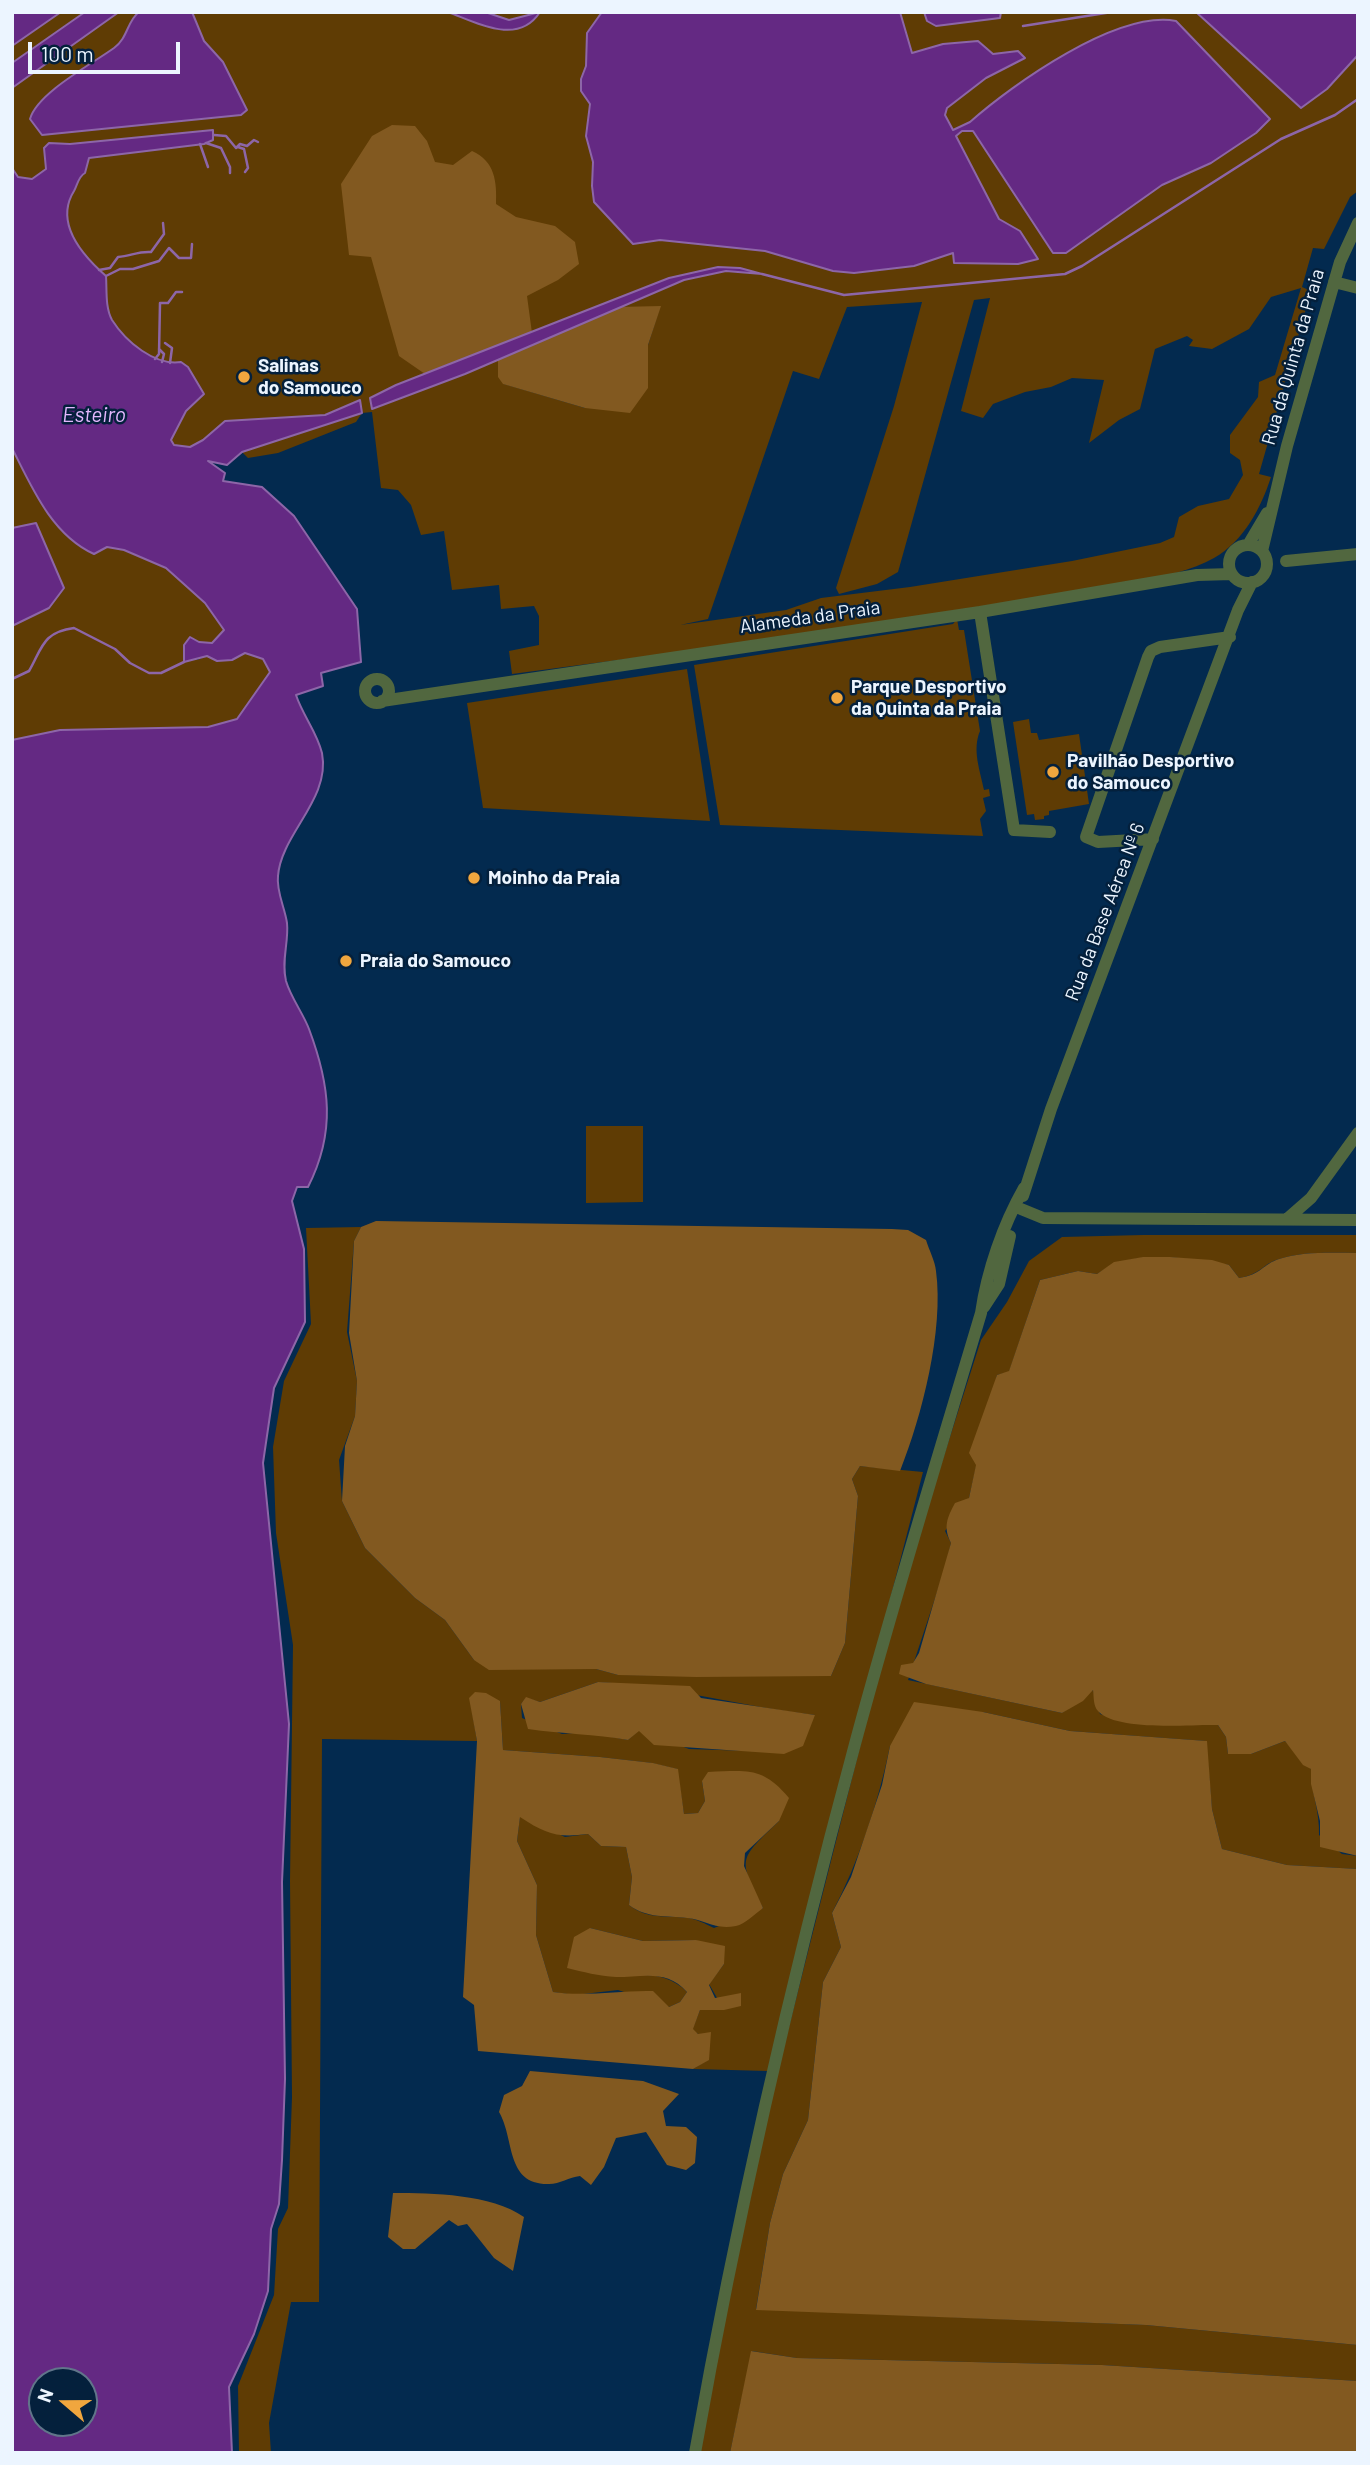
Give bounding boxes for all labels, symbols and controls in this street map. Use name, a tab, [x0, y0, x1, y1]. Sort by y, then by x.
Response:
scale bar	[32, 28, 184, 72]
text: 100 m	[41, 41, 94, 66]
street label: Rua da Quinta da Praia	[1257, 266, 1329, 448]
place label: Salinas do Samouco	[258, 355, 362, 399]
marker: Salinas do Samouco	[236, 369, 252, 385]
water label: Esteiro	[62, 402, 126, 428]
street label: Alameda da Praia	[738, 596, 882, 638]
place label: Parque Desportivo da Quinta da Praia	[851, 676, 1007, 720]
marker: Parque Desportivo da Quinta da Praia	[829, 690, 845, 706]
place label: Pavilhão Desportivo do Samouco	[1067, 750, 1234, 794]
marker: Pavilhão Desportivo do Samouco	[1045, 764, 1061, 780]
street label: Rua da Base Aérea Nº 6	[1061, 820, 1149, 1004]
place label: Moinho da Praia	[488, 867, 620, 889]
marker: Moinho da Praia	[466, 870, 482, 886]
place label: Praia do Samouco	[360, 950, 511, 972]
marker: Praia do Samouco	[338, 953, 354, 969]
north arrow	[28, 2367, 98, 2437]
text: N	[32, 2385, 58, 2405]

